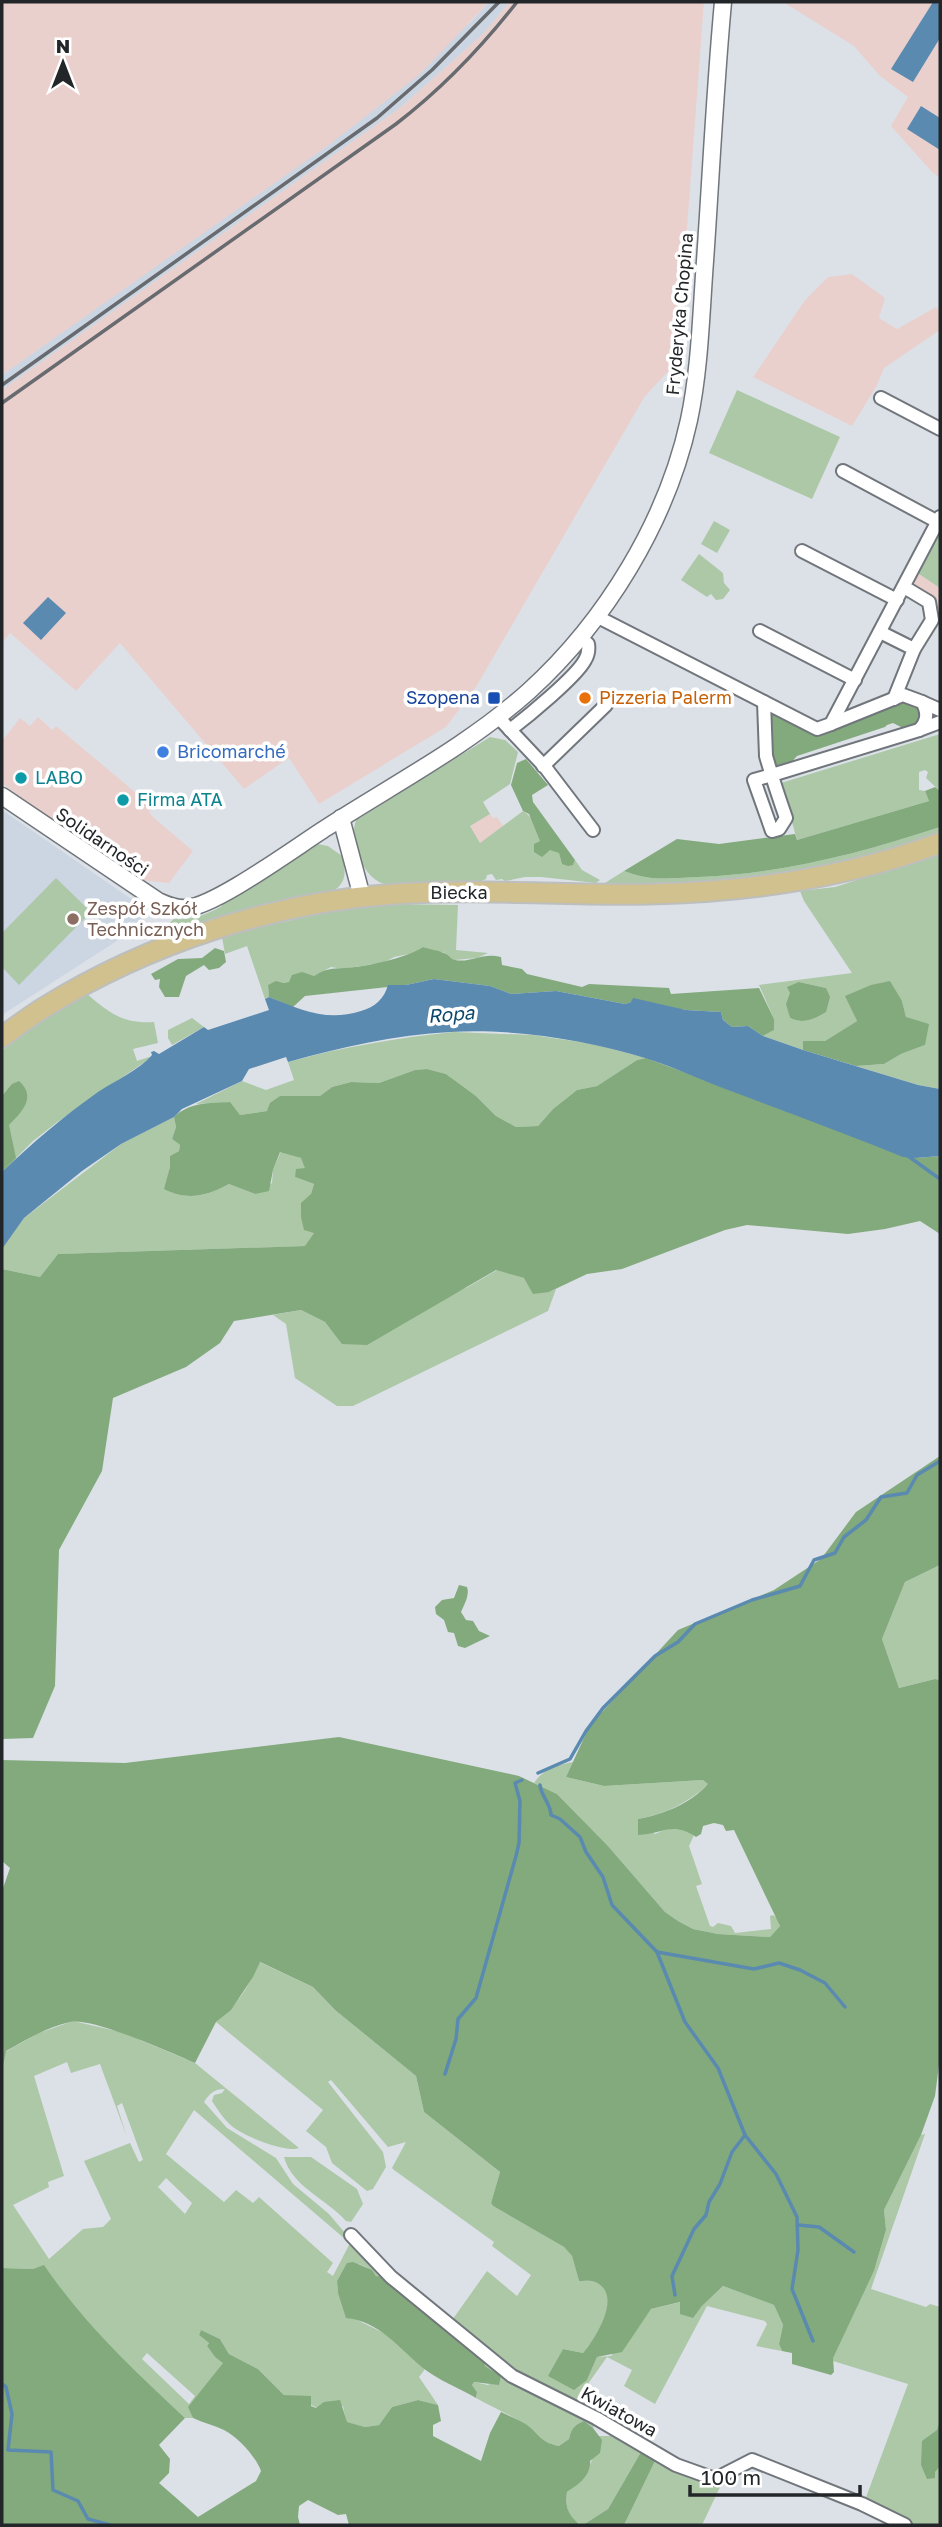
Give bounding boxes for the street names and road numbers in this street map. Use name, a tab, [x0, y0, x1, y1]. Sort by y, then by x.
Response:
street label: Fryderyka Chopina	[661, 232, 697, 396]
street label: Solidarności	[52, 802, 153, 880]
street label: Biecka	[430, 881, 488, 903]
street label: Kwiatowa	[578, 2381, 661, 2441]

